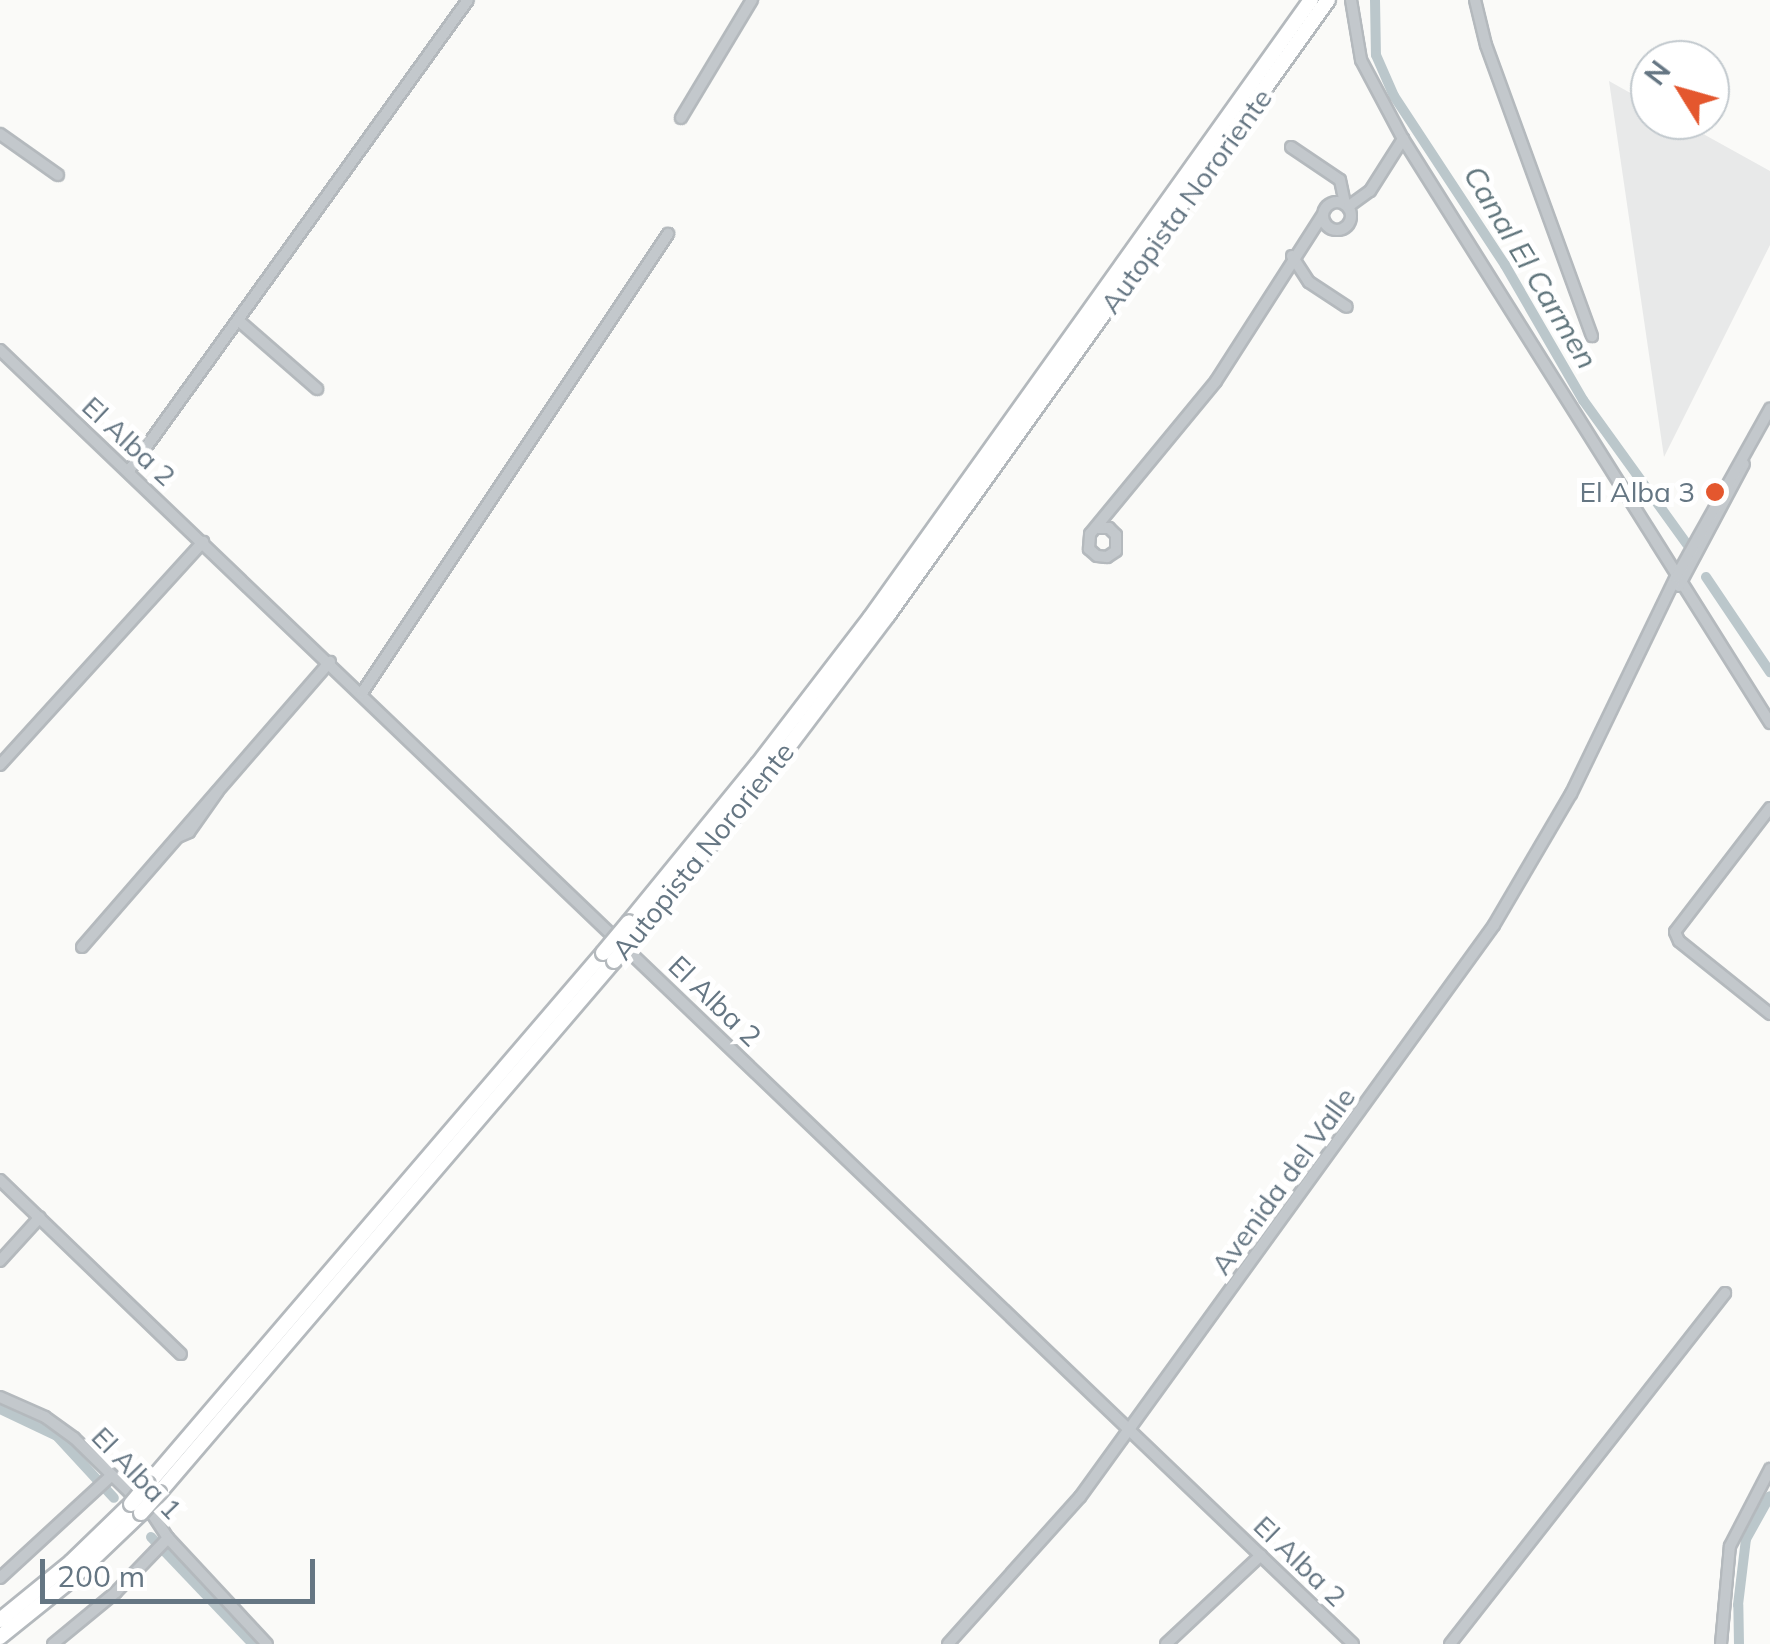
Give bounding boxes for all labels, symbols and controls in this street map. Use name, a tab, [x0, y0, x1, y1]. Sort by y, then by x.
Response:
north arrow	[1630, 40, 1730, 140]
text: N	[1637, 54, 1678, 92]
street label: Autopista Nororiente	[1093, 82, 1279, 320]
water label: Canal El Carmen	[1456, 159, 1606, 375]
street label: El Alba 2	[75, 389, 183, 493]
place label: El Alba 3	[1580, 475, 1695, 509]
marker: El Alba 3	[1704, 481, 1726, 503]
street label: Autopista Nororiente	[605, 736, 801, 966]
street label: El Alba 2	[662, 949, 768, 1053]
street label: Avenida del Valle	[1204, 1081, 1362, 1281]
street label: El Alba 1	[85, 1420, 189, 1526]
street label: El Alba 2	[1247, 1509, 1353, 1613]
scale bar	[45, 1539, 320, 1601]
text: 200 m	[57, 1557, 145, 1595]

